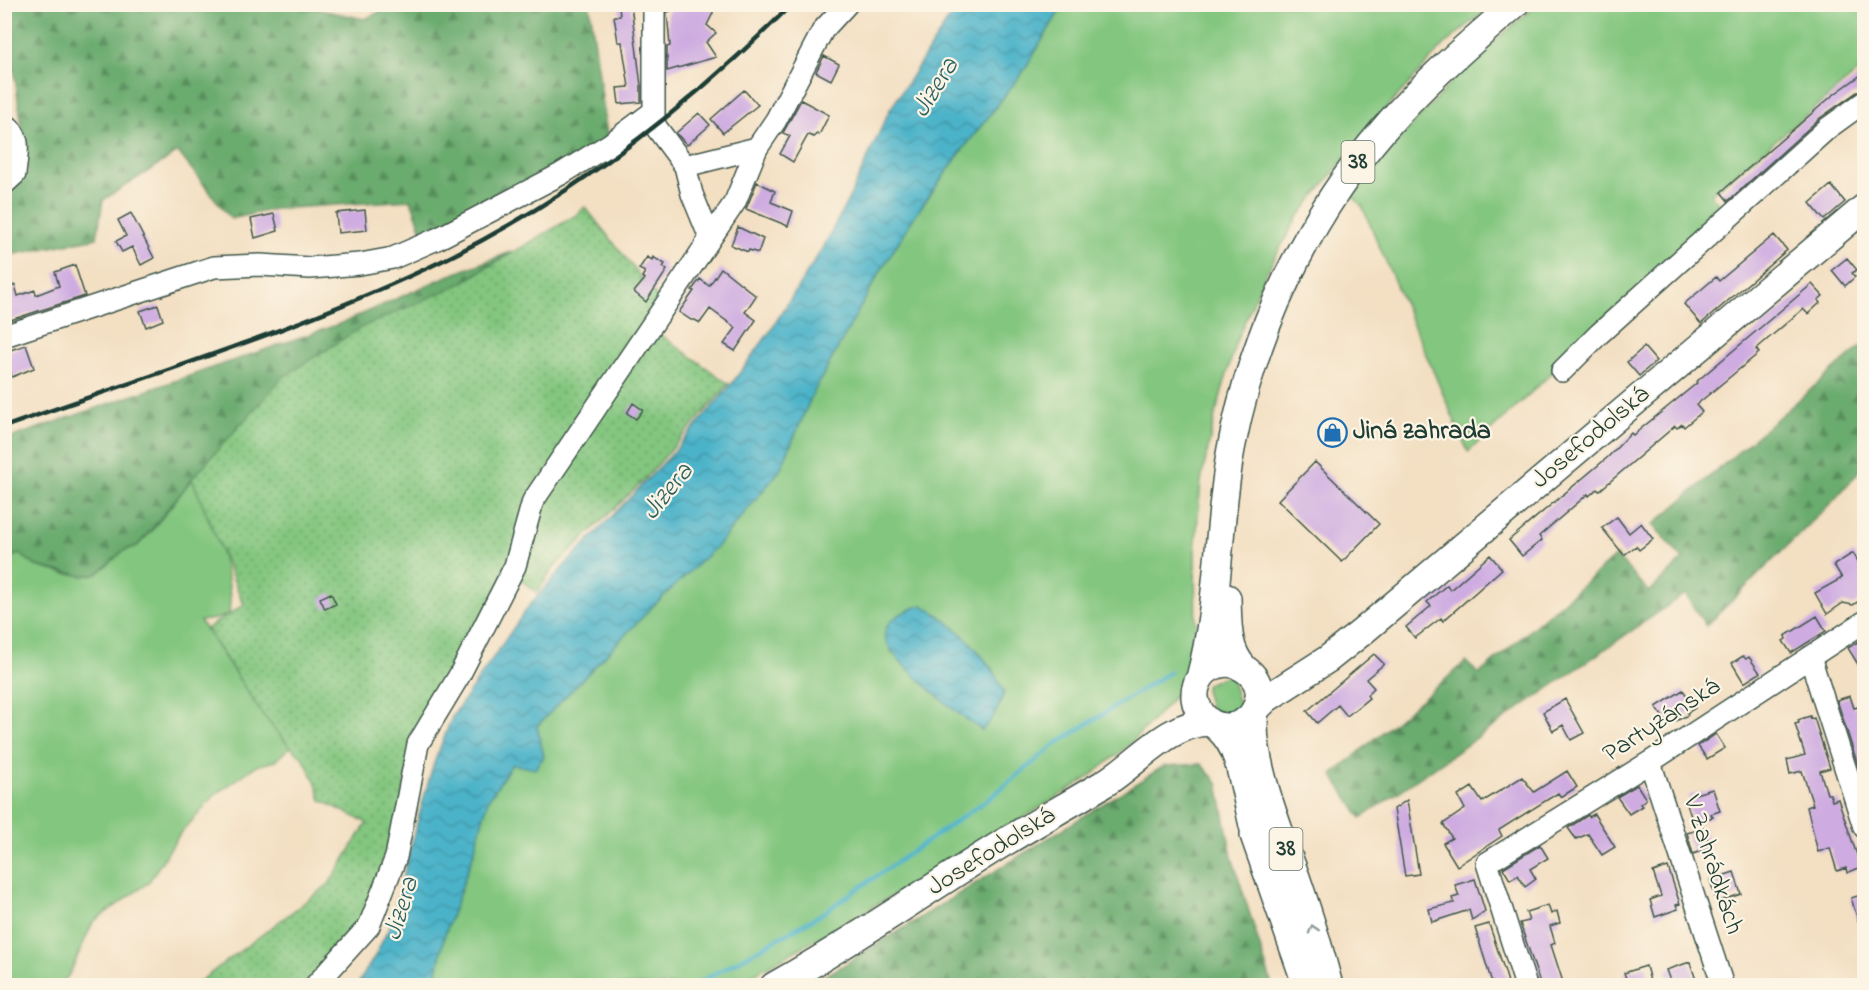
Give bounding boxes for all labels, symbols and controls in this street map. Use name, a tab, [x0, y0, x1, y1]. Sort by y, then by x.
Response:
water label: Jizera	[902, 50, 970, 126]
road number: 38	[1342, 141, 1374, 183]
street label: Josefodolská	[1523, 377, 1659, 499]
place label: Jiná zahrada	[1353, 413, 1491, 451]
shop icon: Jiná zahrada	[1316, 416, 1348, 448]
water label: Jizera	[633, 454, 704, 529]
street label: Partyzánská	[1596, 669, 1728, 773]
street label: V Zahrádkách	[1671, 790, 1752, 939]
street label: Josefodolská	[921, 798, 1063, 906]
road number: 38	[1270, 828, 1302, 870]
water label: Jizera	[374, 872, 430, 945]
one-way arrow	[1308, 924, 1320, 935]

